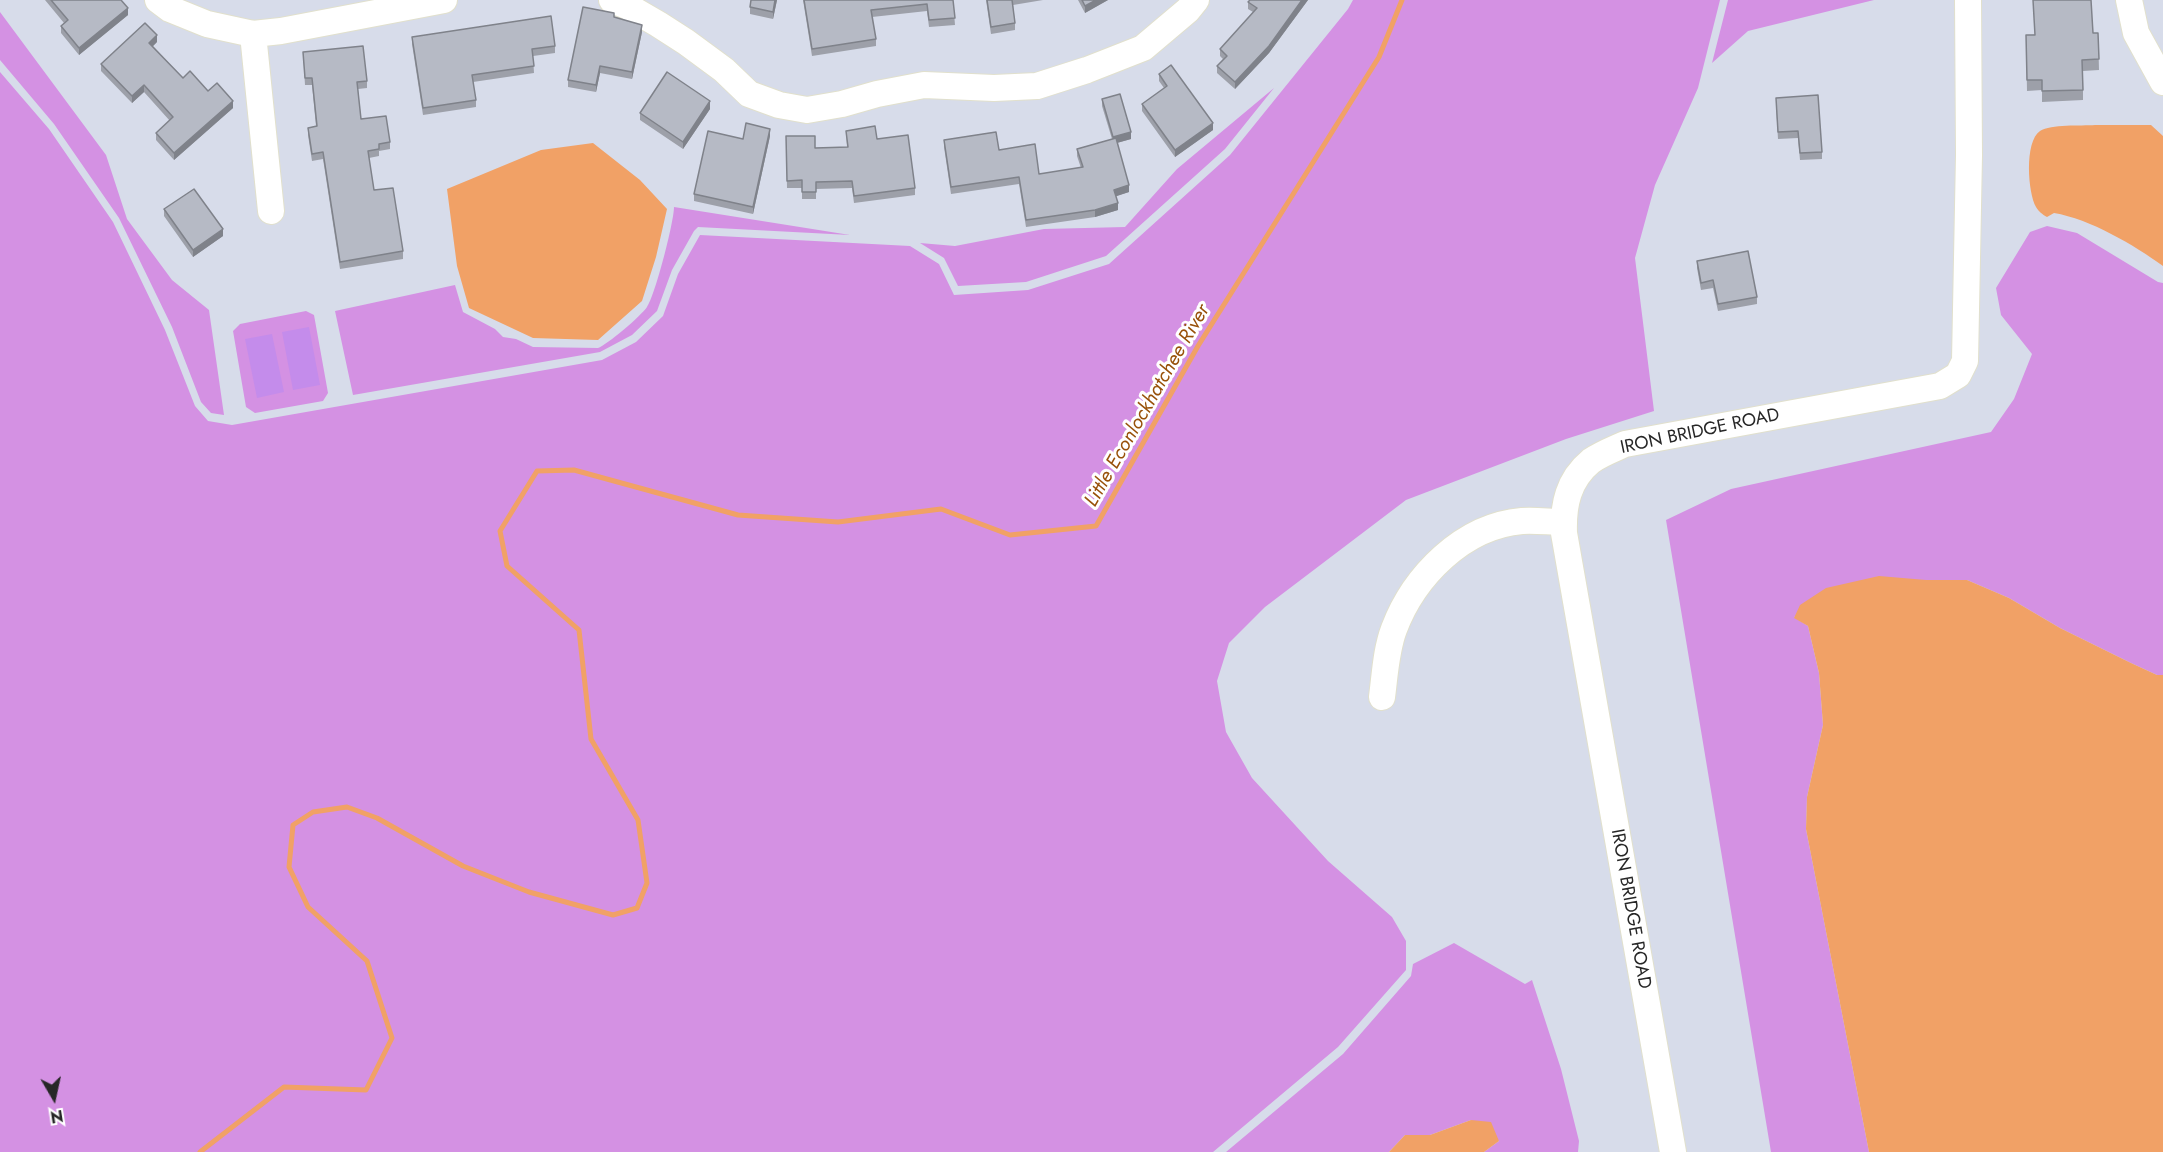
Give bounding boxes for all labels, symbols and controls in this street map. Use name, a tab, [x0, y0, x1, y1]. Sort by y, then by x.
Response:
water label: Little Econlockhatchee River	[1080, 301, 1216, 511]
street label: IRON BRIDGE ROAD	[1619, 405, 1781, 459]
street label: IRON BRIDGE ROAD	[1605, 827, 1655, 991]
north arrow	[24, 1068, 84, 1128]
text: N	[49, 1104, 65, 1129]

